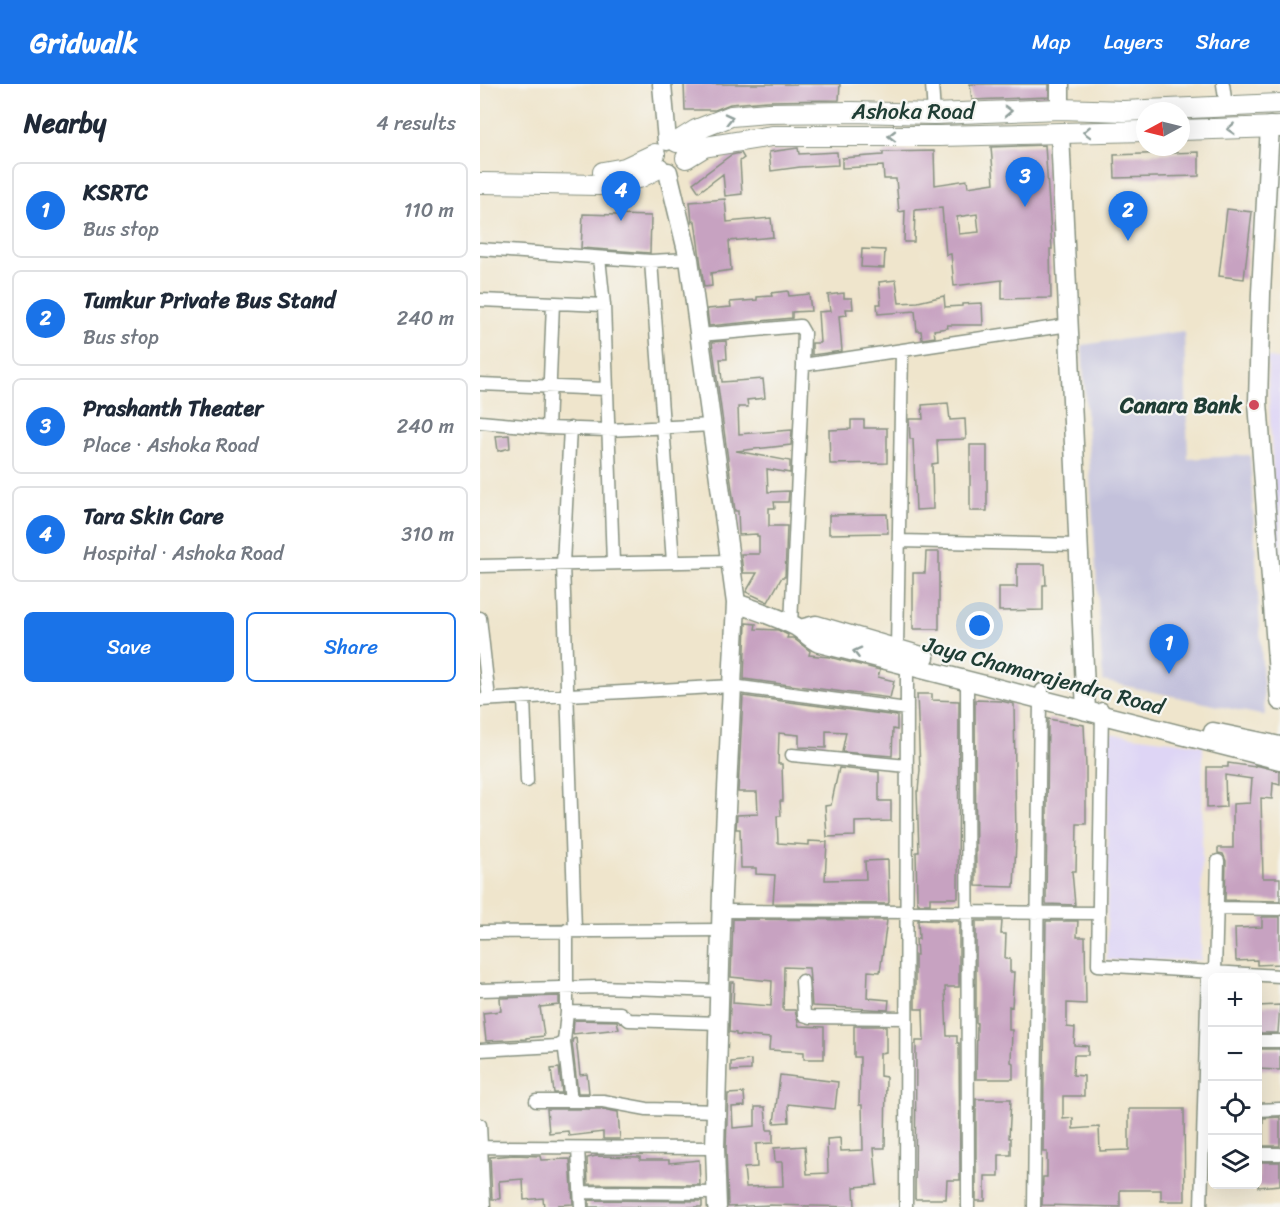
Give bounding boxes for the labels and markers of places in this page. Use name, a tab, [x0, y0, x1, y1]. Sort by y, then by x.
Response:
pin: 3	[1006, 158, 1044, 207]
pin: 4	[602, 172, 640, 221]
pin: 2	[1108, 192, 1148, 241]
place label: Canara Bank	[1119, 386, 1243, 425]
marker: Canara Bank	[1247, 398, 1261, 412]
pin: 1	[1150, 624, 1188, 674]

